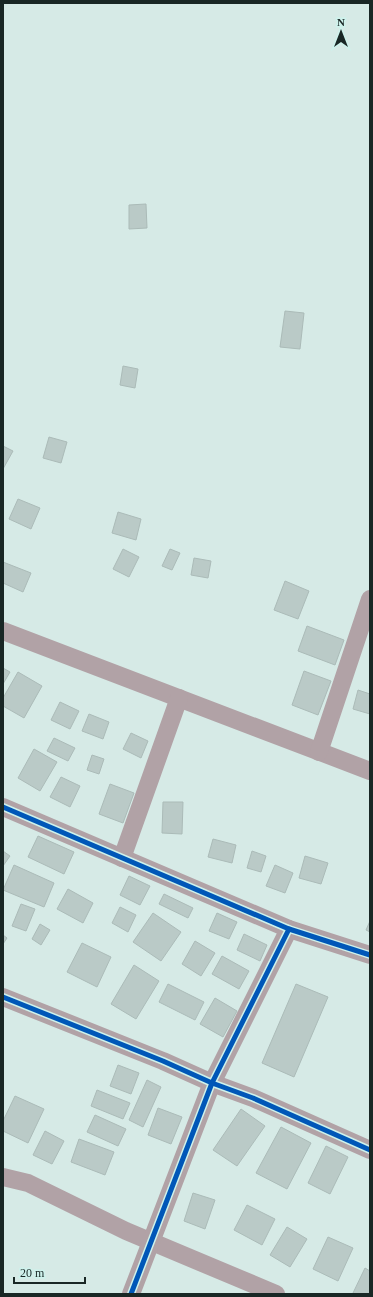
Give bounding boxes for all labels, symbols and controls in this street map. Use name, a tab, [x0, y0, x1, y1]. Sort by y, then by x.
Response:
north arrow	[321, 12, 361, 52]
text: N	[337, 16, 345, 28]
scale bar	[14, 1259, 85, 1285]
text: 20 m	[20, 1266, 45, 1280]

